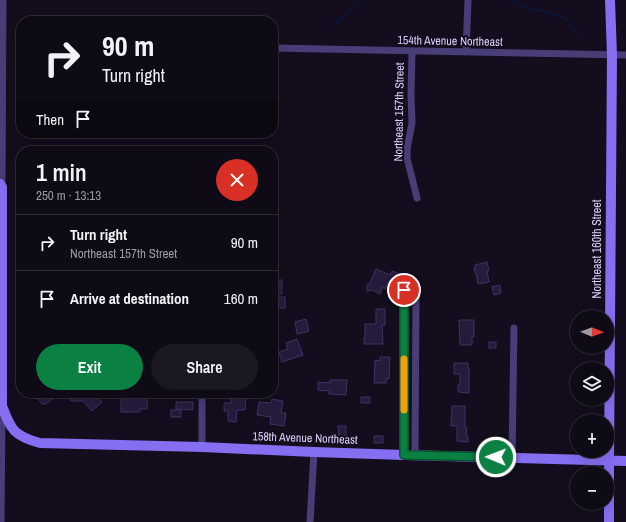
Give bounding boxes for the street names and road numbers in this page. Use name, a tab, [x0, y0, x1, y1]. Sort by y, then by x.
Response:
street label: 154th Avenue Northeast	[397, 32, 503, 50]
street label: Northeast 157th Street	[390, 62, 408, 162]
street label: Northeast 160th Street	[589, 199, 605, 299]
street label: 158th Avenue Northeast	[252, 428, 358, 448]

